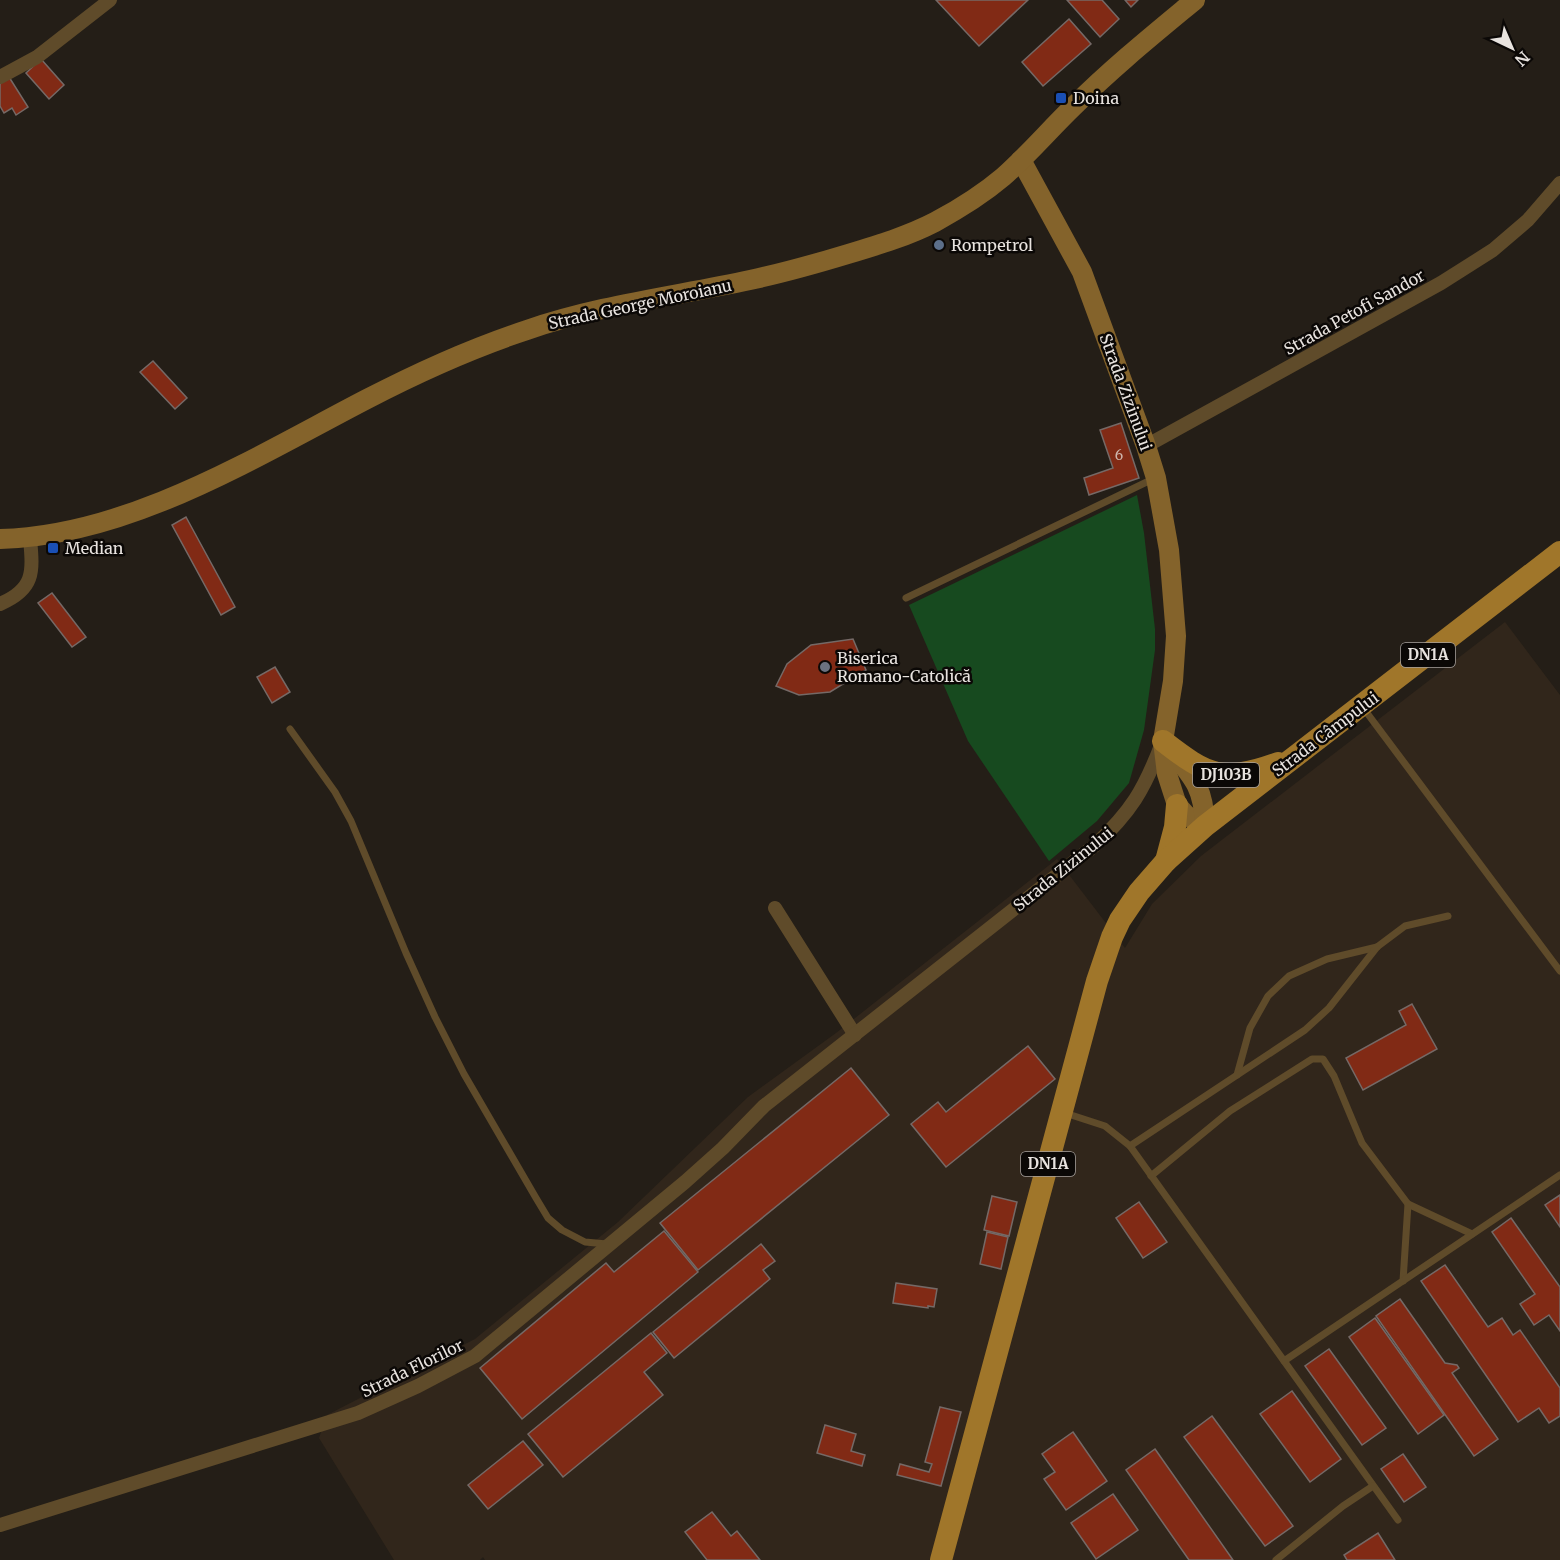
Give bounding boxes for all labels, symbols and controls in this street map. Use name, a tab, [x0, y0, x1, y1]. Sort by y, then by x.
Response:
north arrow	[1482, 18, 1542, 78]
text: N	[1511, 47, 1534, 71]
place label: Doina	[1073, 88, 1119, 108]
marker: Doina	[1054, 91, 1068, 105]
place label: Rompetrol	[951, 235, 1033, 255]
marker: Rompetrol	[932, 238, 946, 252]
street label: Strada Petofi Sandor	[1280, 265, 1428, 359]
street label: Strada George Moroianu	[546, 275, 734, 333]
street label: Strada Zizinului	[1096, 331, 1156, 453]
house number: 6	[1115, 446, 1123, 464]
place label: Median	[65, 538, 124, 558]
marker: Median	[46, 541, 60, 555]
road number: DN1A	[1401, 643, 1455, 667]
place label: Biserica Romano-Catolică	[837, 648, 971, 686]
marker: Biserica Romano-Catolică	[818, 660, 832, 674]
street label: Strada Câmpului	[1268, 687, 1382, 781]
road number: DJ103B	[1193, 763, 1259, 787]
street label: Strada Zizinului	[1009, 823, 1117, 915]
road number: DN1A	[1021, 1152, 1075, 1176]
street label: Strada Florilor	[358, 1335, 466, 1401]

